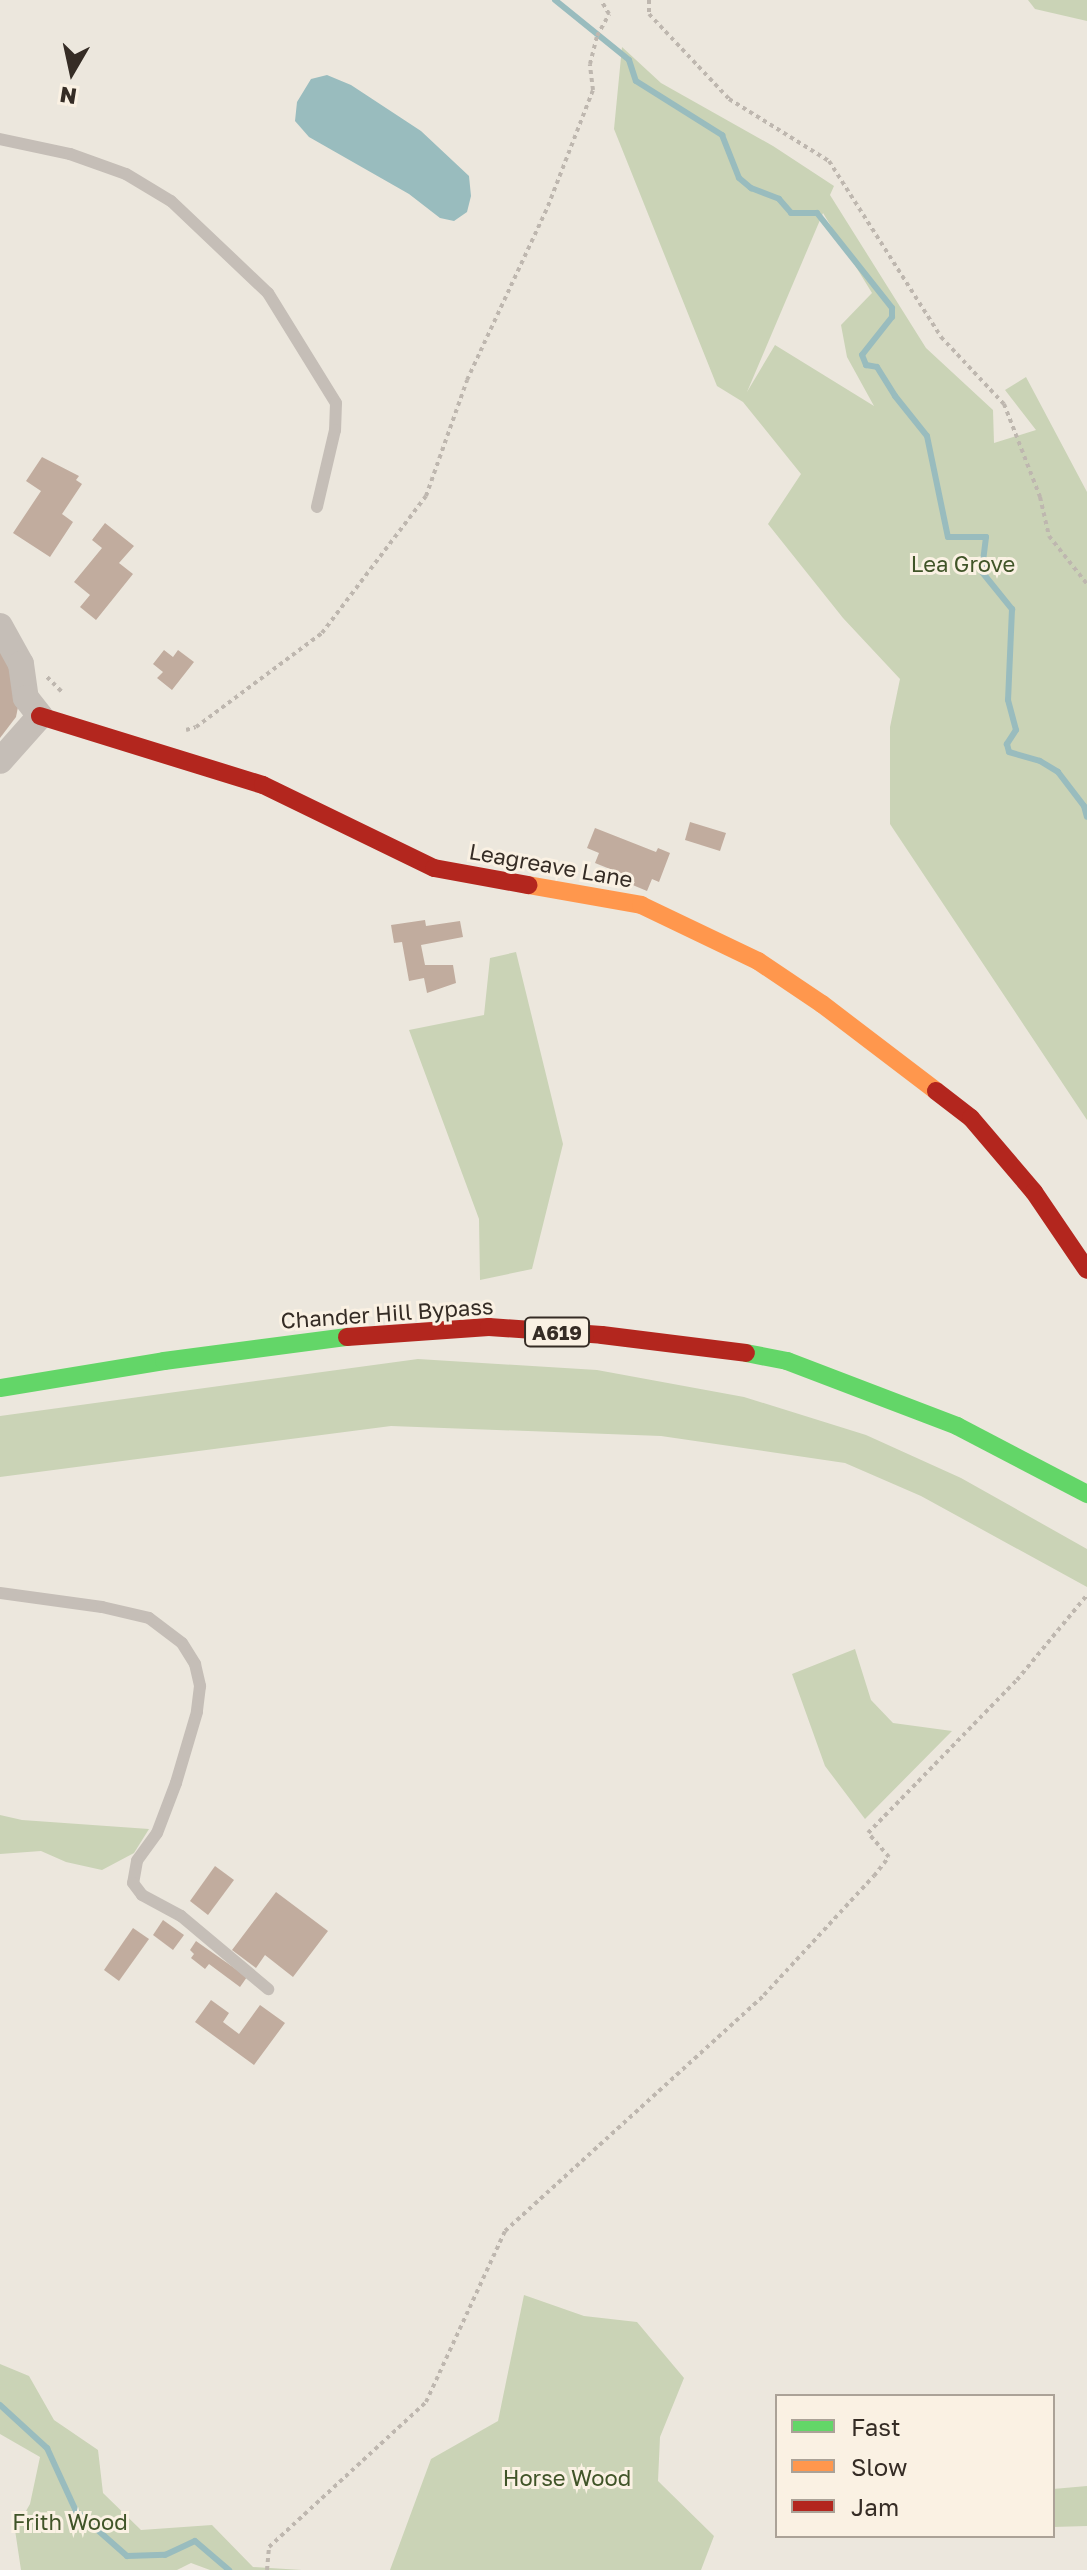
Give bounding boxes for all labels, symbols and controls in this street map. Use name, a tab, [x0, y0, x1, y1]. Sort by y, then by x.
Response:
north arrow	[32, 32, 112, 112]
text: N	[58, 82, 79, 111]
park label: Lea Grove	[911, 551, 1015, 577]
street label: Leagreave Lane	[467, 838, 635, 892]
street label: Chander Hill Bypass	[280, 1292, 494, 1334]
road number: A619	[523, 1316, 591, 1348]
legend	[775, 2394, 1055, 2538]
text: Fast	[851, 2412, 901, 2441]
text: Slow	[851, 2452, 907, 2481]
park label: Horse Wood	[503, 2465, 631, 2491]
text: Jam	[851, 2492, 899, 2521]
park label: Frith Wood	[12, 2509, 128, 2535]

